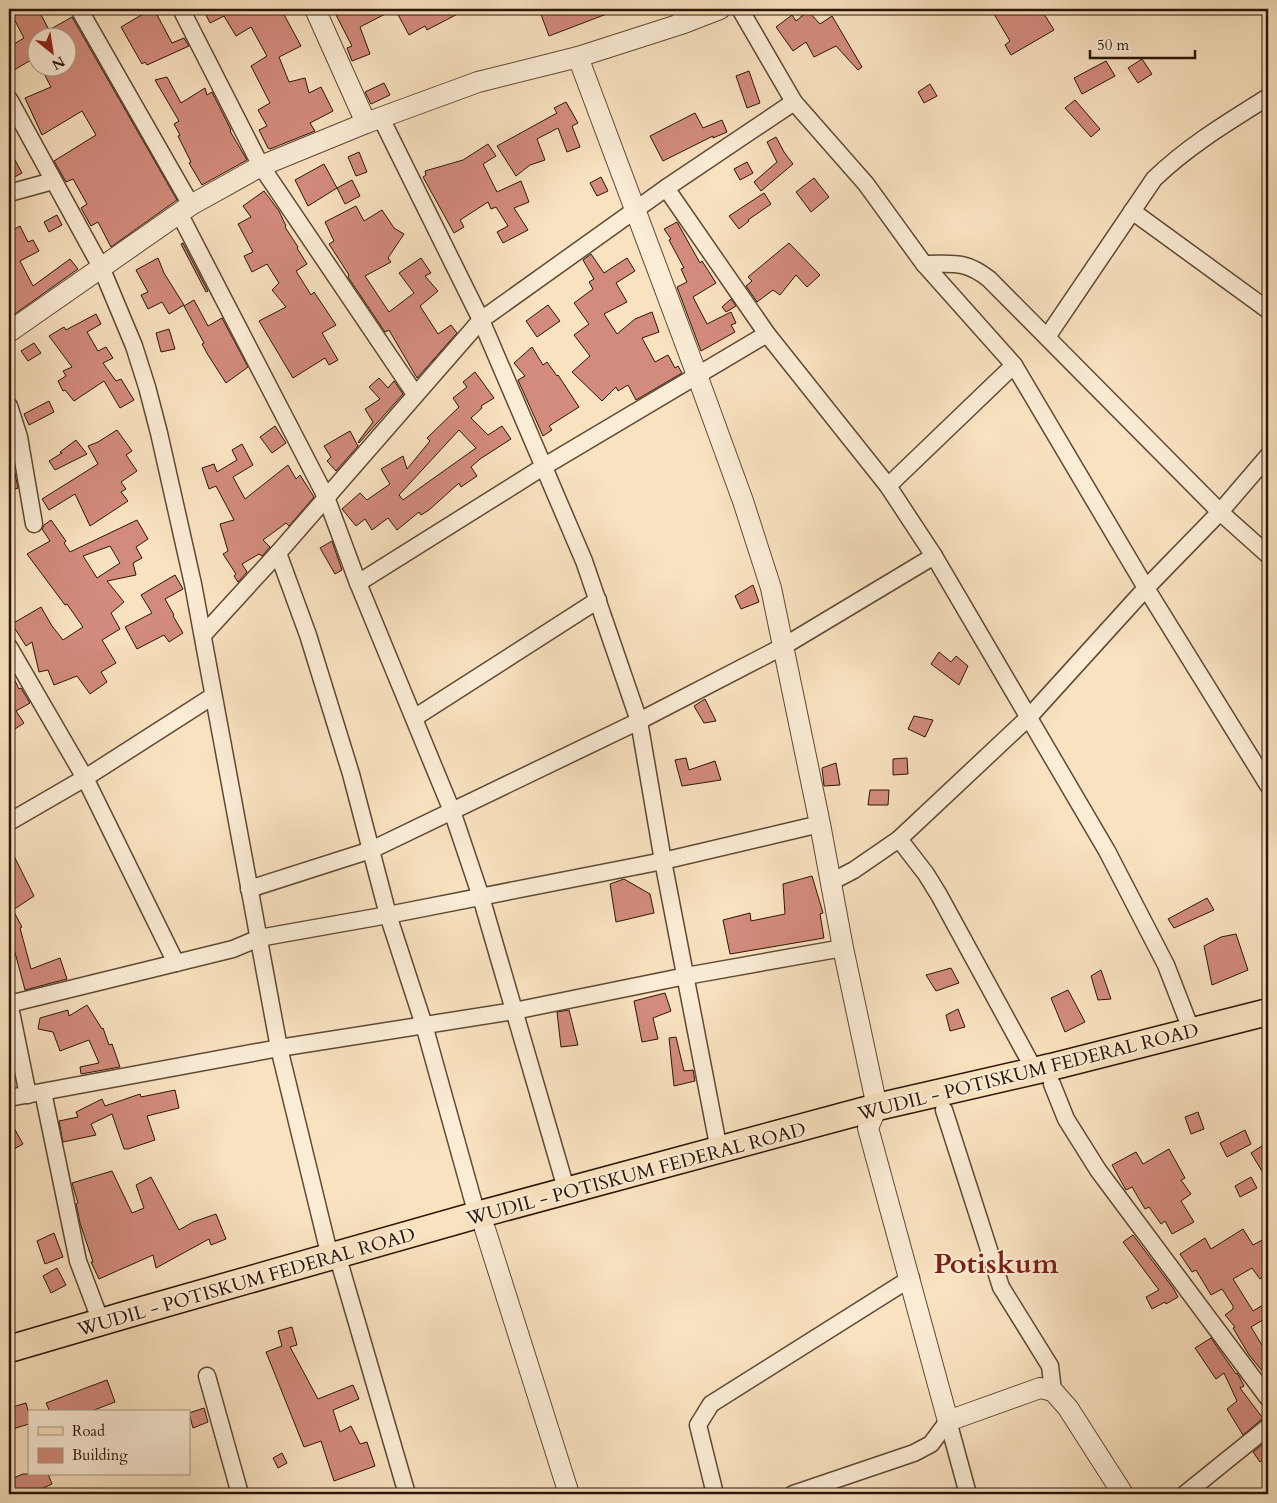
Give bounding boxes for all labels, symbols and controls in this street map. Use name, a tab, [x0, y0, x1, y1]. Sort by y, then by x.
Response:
north arrow	[28, 28, 78, 78]
scale bar	[1090, 28, 1194, 60]
text: 50 m	[1097, 35, 1129, 55]
text: N	[48, 52, 68, 74]
street label: WUDIL - POTISKUM FEDERAL ROAD	[854, 1017, 1201, 1127]
street label: WUDIL - POTISKUM FEDERAL ROAD	[463, 1116, 809, 1232]
street label: WUDIL - POTISKUM FEDERAL ROAD	[73, 1221, 418, 1343]
district label: Potiskum	[933, 1244, 1059, 1284]
legend	[28, 1410, 190, 1476]
text: Road	[72, 1421, 105, 1441]
text: Building	[72, 1445, 128, 1465]

